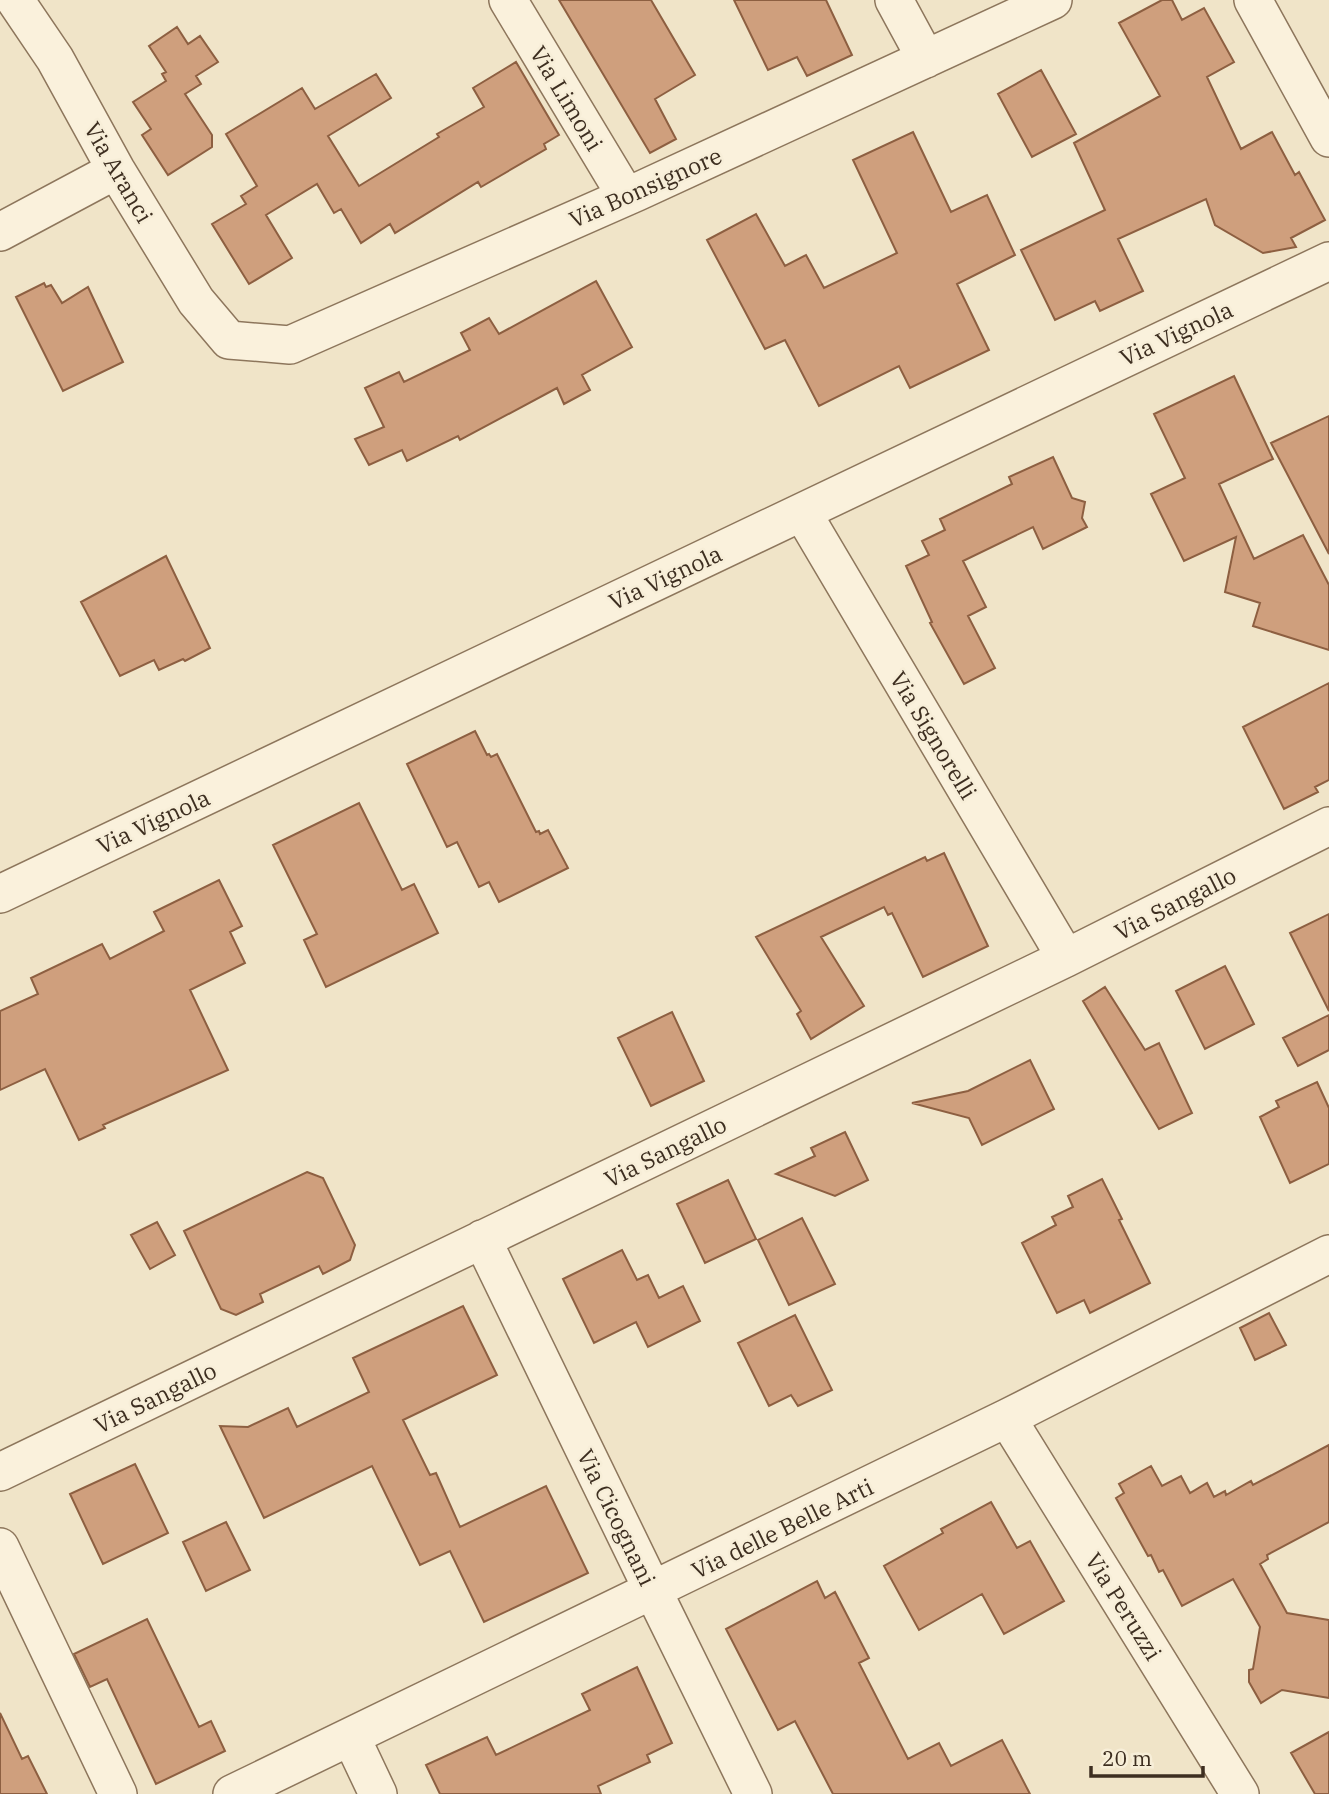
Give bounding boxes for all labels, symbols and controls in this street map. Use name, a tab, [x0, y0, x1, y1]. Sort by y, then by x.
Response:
street label: Via Limoni	[524, 40, 610, 156]
street label: Via Aranci	[78, 116, 160, 228]
street label: Via Bonsignore	[564, 140, 726, 234]
street label: Via Vignola	[1115, 294, 1237, 372]
street label: Via Vignola	[604, 538, 726, 616]
street label: Via Signorelli	[884, 665, 984, 805]
street label: Via Vignola	[92, 782, 214, 860]
street label: Via Sangallo	[1109, 860, 1241, 946]
street label: Via Sangallo	[599, 1108, 731, 1194]
street label: Via Sangallo	[89, 1354, 221, 1440]
street label: Via Cicognani	[571, 1444, 663, 1590]
street label: Via delle Belle Arti	[686, 1471, 878, 1585]
street label: Via Peruzzi	[1079, 1546, 1169, 1666]
scale bar	[1091, 1734, 1203, 1778]
text: 20 m	[1102, 1744, 1152, 1772]

